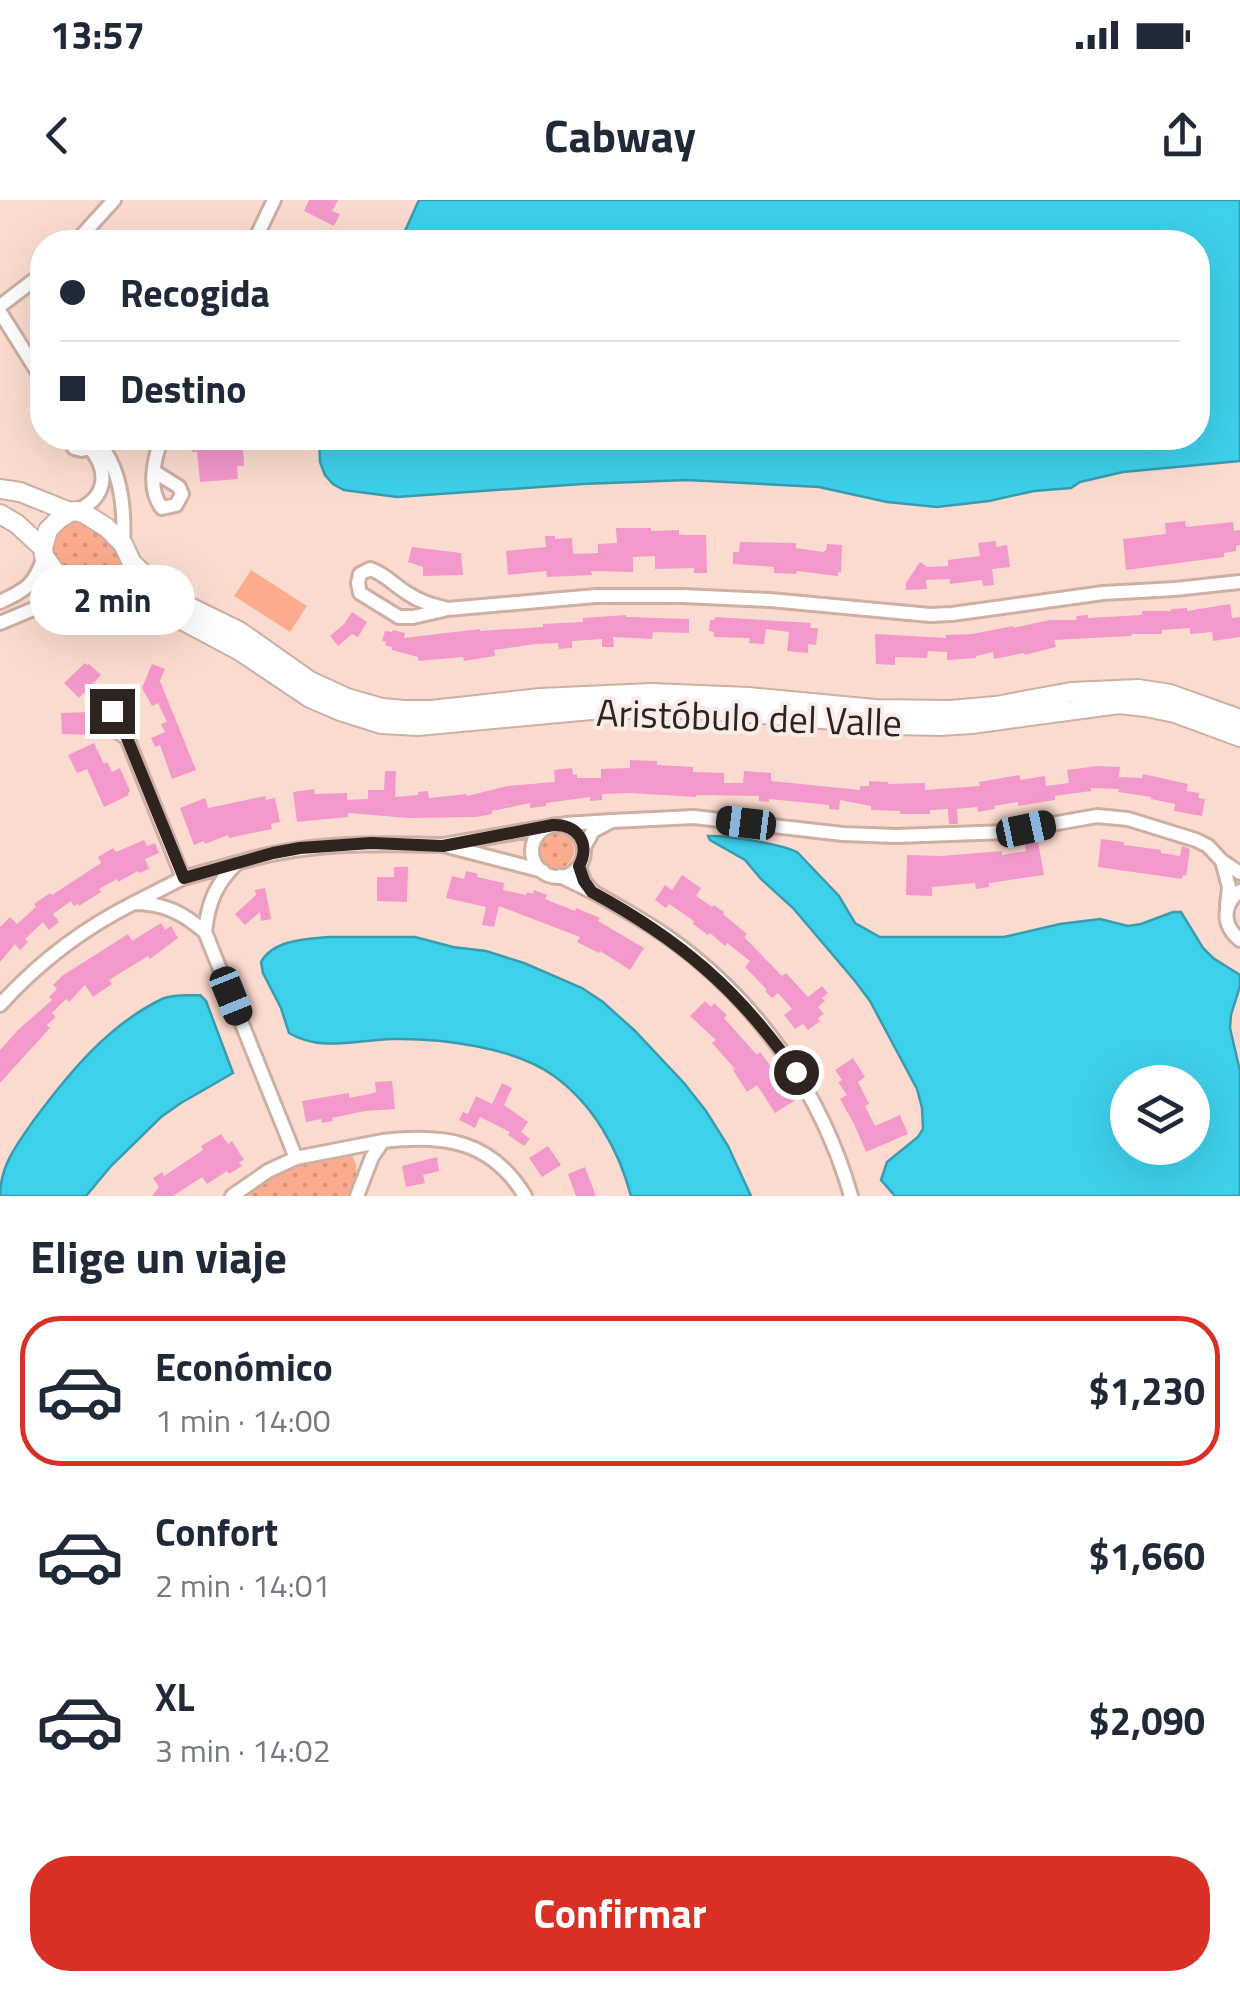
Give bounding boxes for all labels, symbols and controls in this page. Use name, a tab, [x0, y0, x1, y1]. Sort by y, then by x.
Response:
text: 13:57	[50, 6, 145, 64]
text: Cabway	[544, 101, 696, 169]
icon: back	[30, 108, 85, 163]
icon: share	[1155, 108, 1210, 163]
text: Recogida	[120, 264, 270, 322]
text: Destino	[120, 360, 246, 418]
callout: 2 min	[29, 566, 194, 636]
text: 2 min	[74, 576, 151, 624]
street label: Aristóbulo del Valle	[595, 683, 903, 751]
route end	[90, 689, 135, 734]
car	[714, 804, 778, 842]
car	[994, 808, 1058, 850]
car	[206, 963, 256, 1029]
route start	[774, 1050, 819, 1095]
map controls	[1110, 1065, 1210, 1165]
button: layers	[1110, 1065, 1210, 1165]
text: Elige un viaje	[30, 1222, 287, 1290]
text: Económico	[155, 1338, 333, 1396]
icon: car	[35, 1346, 125, 1436]
text: $1,230	[1089, 1362, 1205, 1420]
text: 1 min · 14:00	[155, 1396, 331, 1444]
text: Confort	[155, 1503, 278, 1561]
icon: car	[35, 1511, 125, 1601]
text: $1,660	[1089, 1527, 1205, 1585]
text: 2 min · 14:01	[155, 1561, 331, 1609]
text: XL	[155, 1668, 195, 1726]
icon: car	[35, 1676, 125, 1766]
text: $2,090	[1089, 1692, 1205, 1750]
text: 3 min · 14:02	[155, 1726, 331, 1774]
button: Confirmar	[30, 1856, 1210, 1971]

